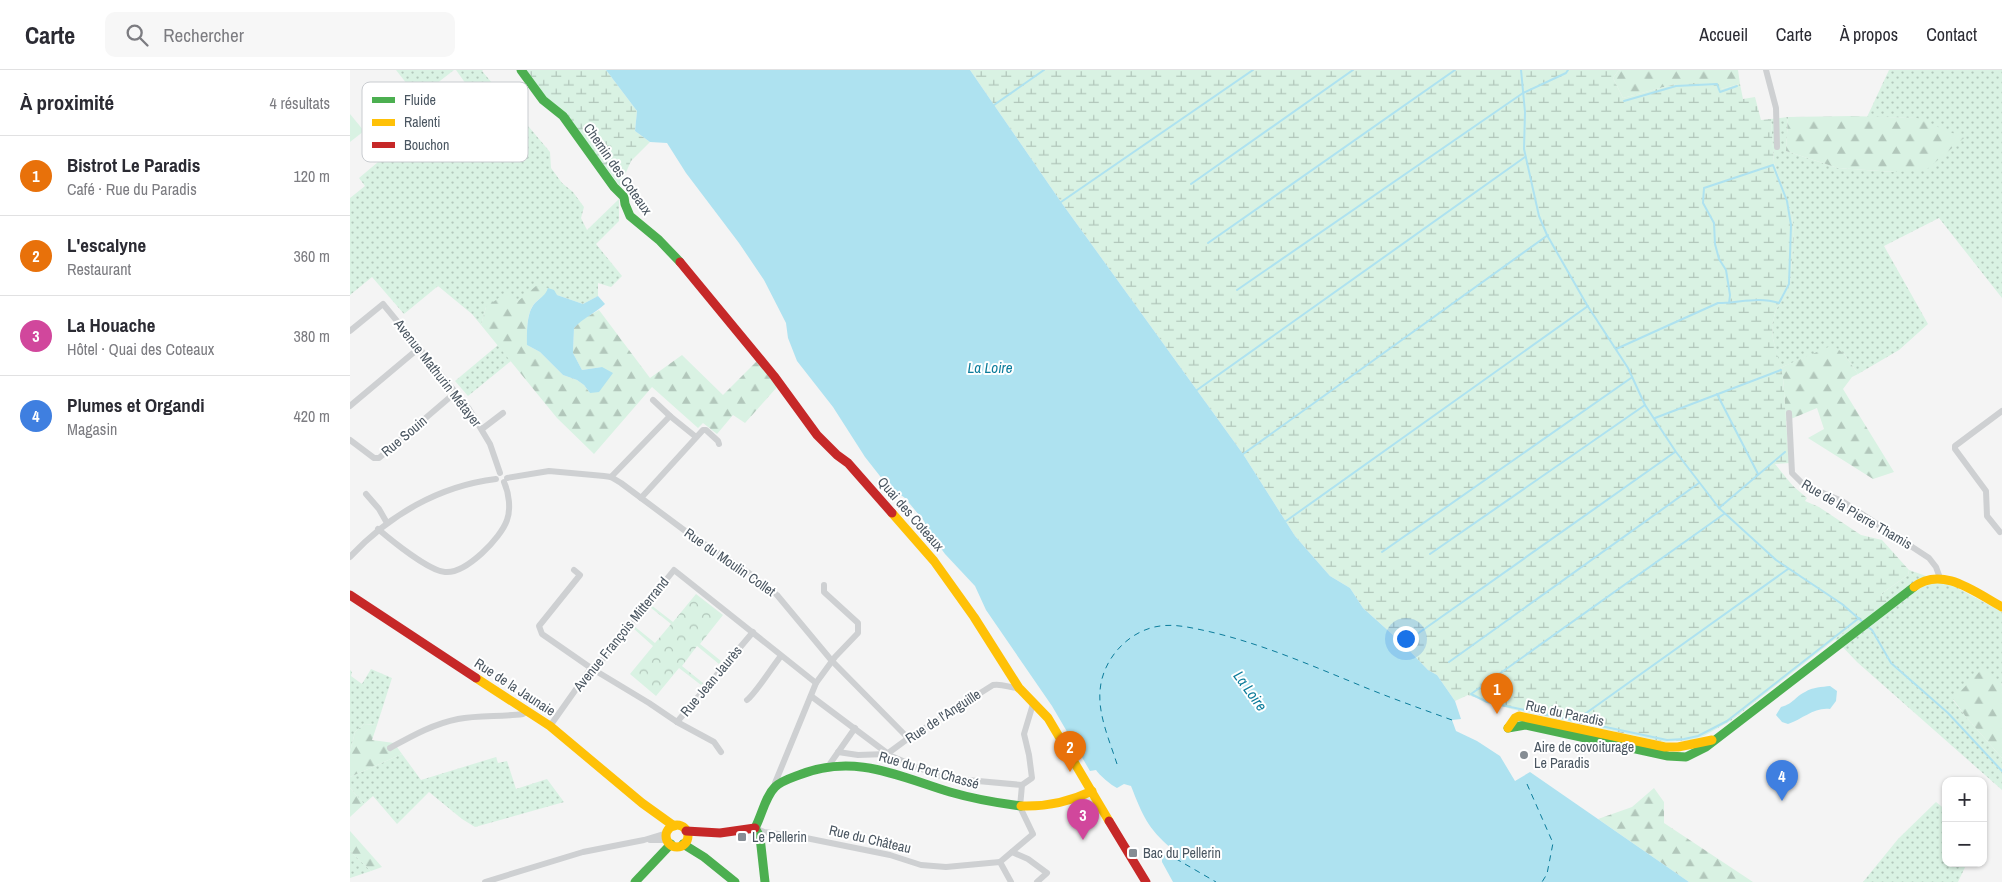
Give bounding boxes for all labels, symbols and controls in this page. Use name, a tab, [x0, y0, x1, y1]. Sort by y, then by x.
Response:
search box	[105, 12, 455, 57]
text: Carte	[25, 19, 75, 51]
icon: search	[123, 21, 151, 49]
text: Rechercher	[163, 22, 244, 48]
text: Accueil	[1699, 22, 1748, 47]
text: Carte	[1776, 22, 1812, 47]
text: À propos	[1840, 22, 1898, 47]
text: Contact	[1926, 22, 1977, 47]
legend	[362, 82, 528, 162]
text: À proximité	[20, 88, 114, 117]
text: Fluide	[404, 91, 436, 109]
text: 4 résultats	[269, 92, 330, 114]
text: Ralenti	[404, 113, 440, 131]
street label: Chemin des Coteaux	[580, 120, 656, 219]
text: Bouchon	[404, 136, 449, 154]
text: Bistrot Le Paradis	[67, 152, 200, 178]
text: 1	[32, 165, 40, 187]
text: 120 m	[294, 165, 330, 187]
text: Café · Rue du Paradis	[67, 178, 197, 200]
text: L'escalyne	[67, 232, 146, 258]
text: 2	[32, 245, 40, 267]
text: 360 m	[294, 245, 330, 267]
text: Restaurant	[67, 258, 131, 280]
text: La Houache	[67, 312, 155, 338]
street label: Avenue Mathurin Métayer	[390, 315, 486, 431]
text: 3	[32, 325, 40, 347]
text: 380 m	[294, 325, 330, 347]
text: Hôtel · Quai des Coteaux	[67, 338, 214, 360]
water label: La Loire	[967, 357, 1013, 378]
text: Plumes et Organdi	[67, 392, 205, 418]
text: 4	[32, 405, 40, 427]
text: 420 m	[294, 405, 330, 427]
street label: Rue Souin	[377, 412, 431, 460]
text: Magasin	[67, 418, 117, 440]
street label: Quai des Coteaux	[874, 473, 948, 555]
street label: Rue de la Pierre Thamis	[1798, 475, 1916, 553]
street label: Rue du Moulin Collet	[681, 524, 779, 600]
street label: Avenue François Mitterrand	[569, 573, 673, 696]
your location	[1393, 626, 1419, 652]
street label: Rue Jean Jaurès	[676, 642, 746, 720]
street label: Rue de la Jaunaie	[471, 654, 559, 720]
water label: La Loire	[1229, 666, 1272, 715]
pin: 1	[1481, 673, 1513, 714]
street label: Rue de l'Anguille	[902, 685, 984, 747]
street label: Rue du Paradis	[1524, 696, 1606, 730]
pin: 2	[1054, 731, 1086, 772]
place label: Aire de covoiturage Le Paradis	[1533, 738, 1634, 772]
street label: Rue du Port Chassé	[877, 747, 981, 793]
marker: Aire de covoiturage Le Paradis	[1518, 749, 1530, 761]
pin: 4	[1766, 760, 1798, 801]
map controls	[1942, 777, 1987, 867]
button: +	[1942, 777, 1987, 822]
pin: 3	[1067, 799, 1099, 840]
street label: Rue du Château	[827, 821, 913, 857]
button: −	[1942, 822, 1987, 867]
place label: Le Pellerin	[752, 828, 807, 846]
marker: Le Pellerin	[736, 831, 748, 843]
place label: Bac du Pellerin	[1143, 844, 1221, 862]
marker: Bac du Pellerin	[1127, 847, 1139, 859]

